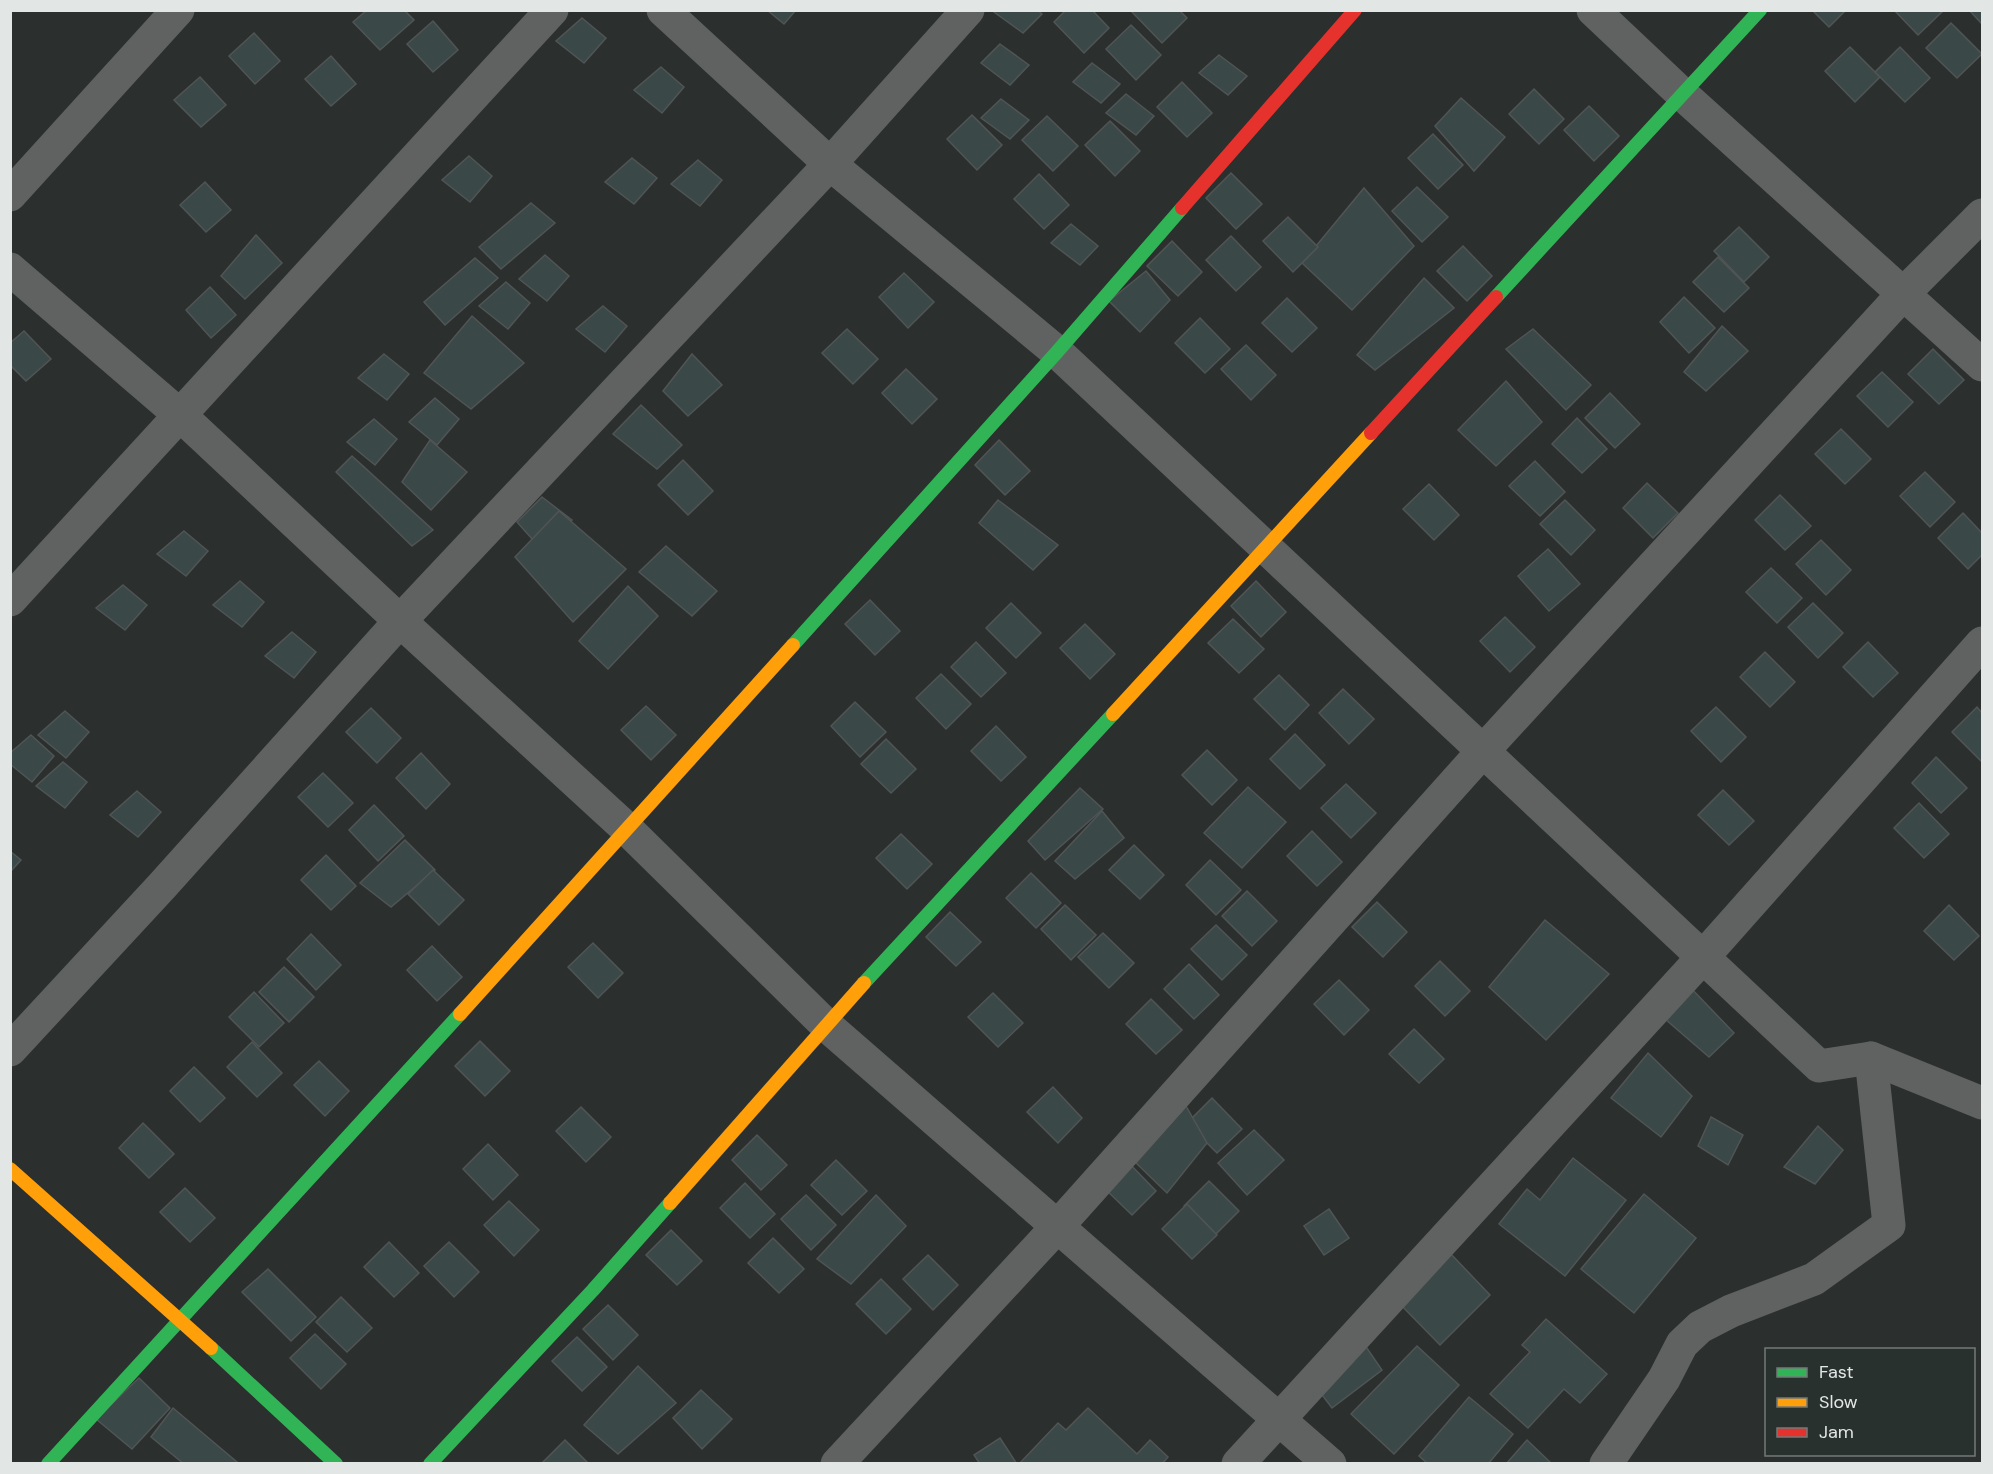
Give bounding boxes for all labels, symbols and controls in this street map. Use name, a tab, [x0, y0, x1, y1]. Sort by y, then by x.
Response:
legend	[1765, 1348, 1975, 1456]
text: Fast	[1819, 1360, 1854, 1384]
text: Slow	[1819, 1390, 1858, 1414]
text: Jam	[1819, 1420, 1854, 1444]

